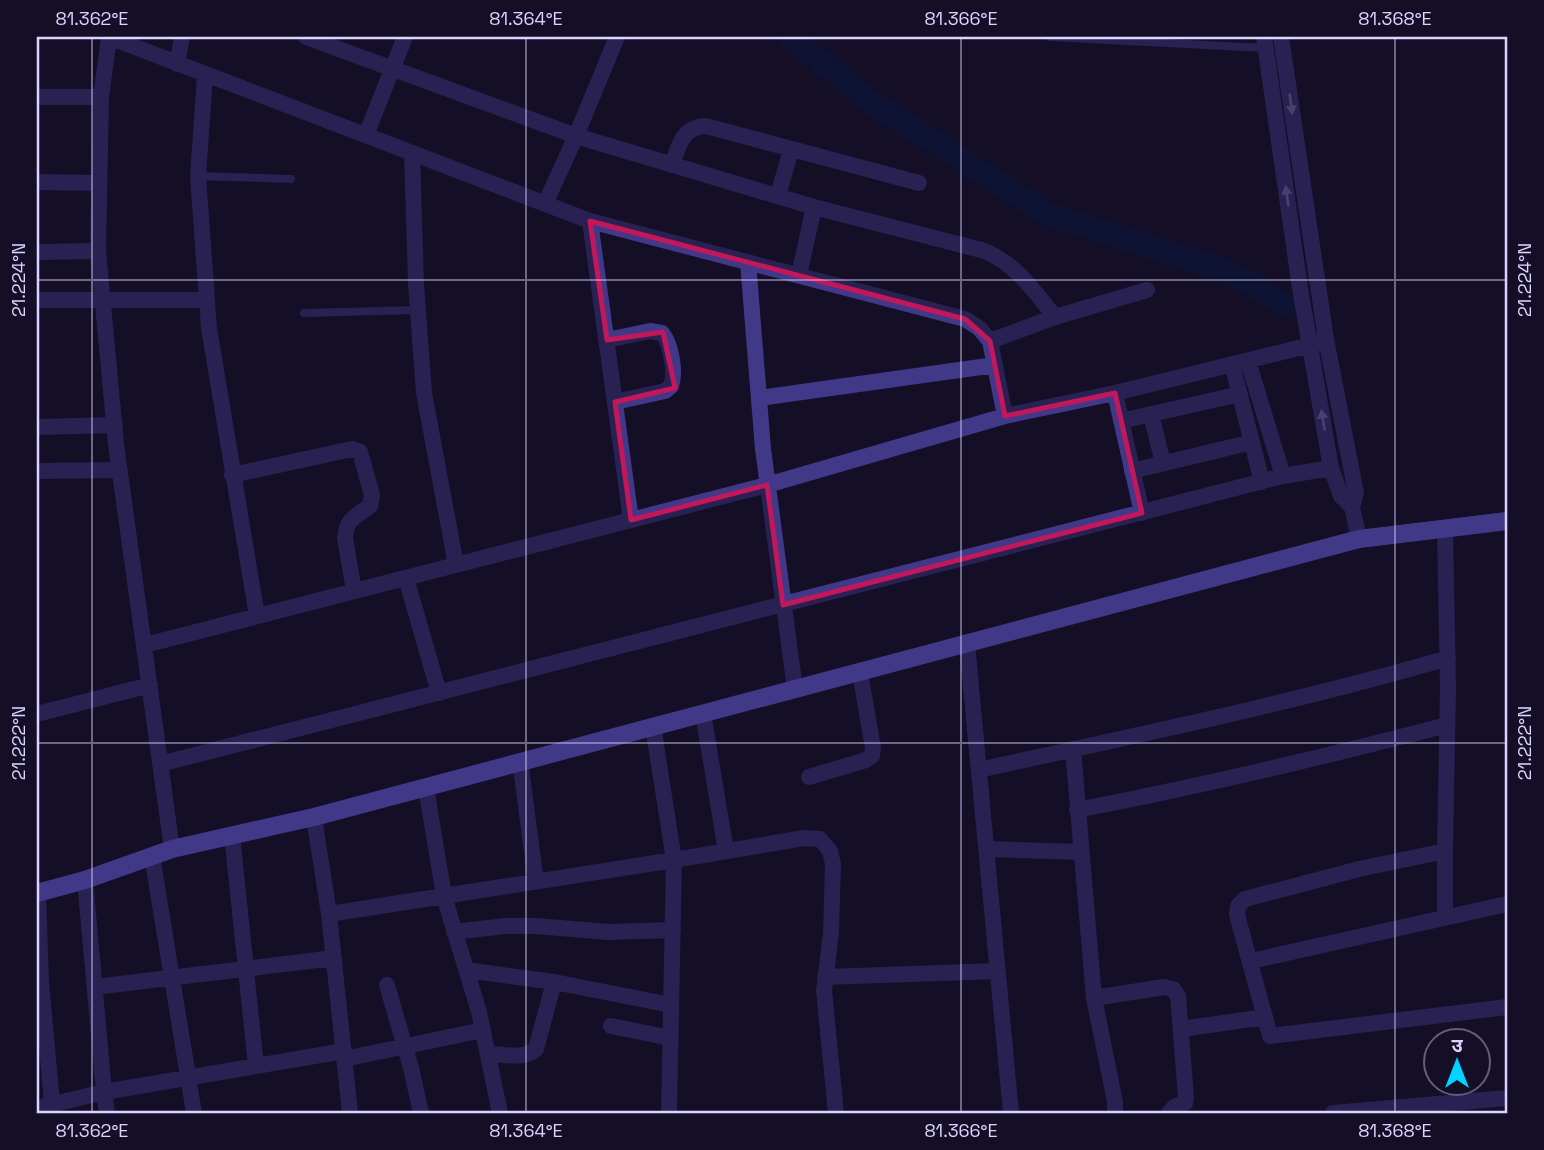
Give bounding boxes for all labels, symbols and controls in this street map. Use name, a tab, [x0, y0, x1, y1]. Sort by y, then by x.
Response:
text: 81.362°E	[56, 7, 128, 30]
text: 81.364°E	[489, 7, 563, 30]
text: 81.366°E	[924, 7, 998, 30]
text: 81.368°E	[1358, 7, 1432, 30]
one-way arrow	[1285, 93, 1296, 115]
one-way arrow	[1281, 185, 1292, 207]
text: 21.224°N	[7, 243, 30, 317]
text: 21.224°N	[1513, 243, 1536, 317]
one-way arrow	[1317, 409, 1328, 431]
text: 21.222°N	[7, 706, 30, 780]
text: 21.222°N	[1513, 706, 1536, 780]
north arrow	[1422, 1028, 1492, 1098]
text: उ	[1451, 1033, 1463, 1058]
text: 81.362°E	[56, 1119, 128, 1142]
text: 81.364°E	[489, 1119, 563, 1142]
text: 81.366°E	[924, 1119, 998, 1142]
text: 81.368°E	[1358, 1119, 1432, 1142]

